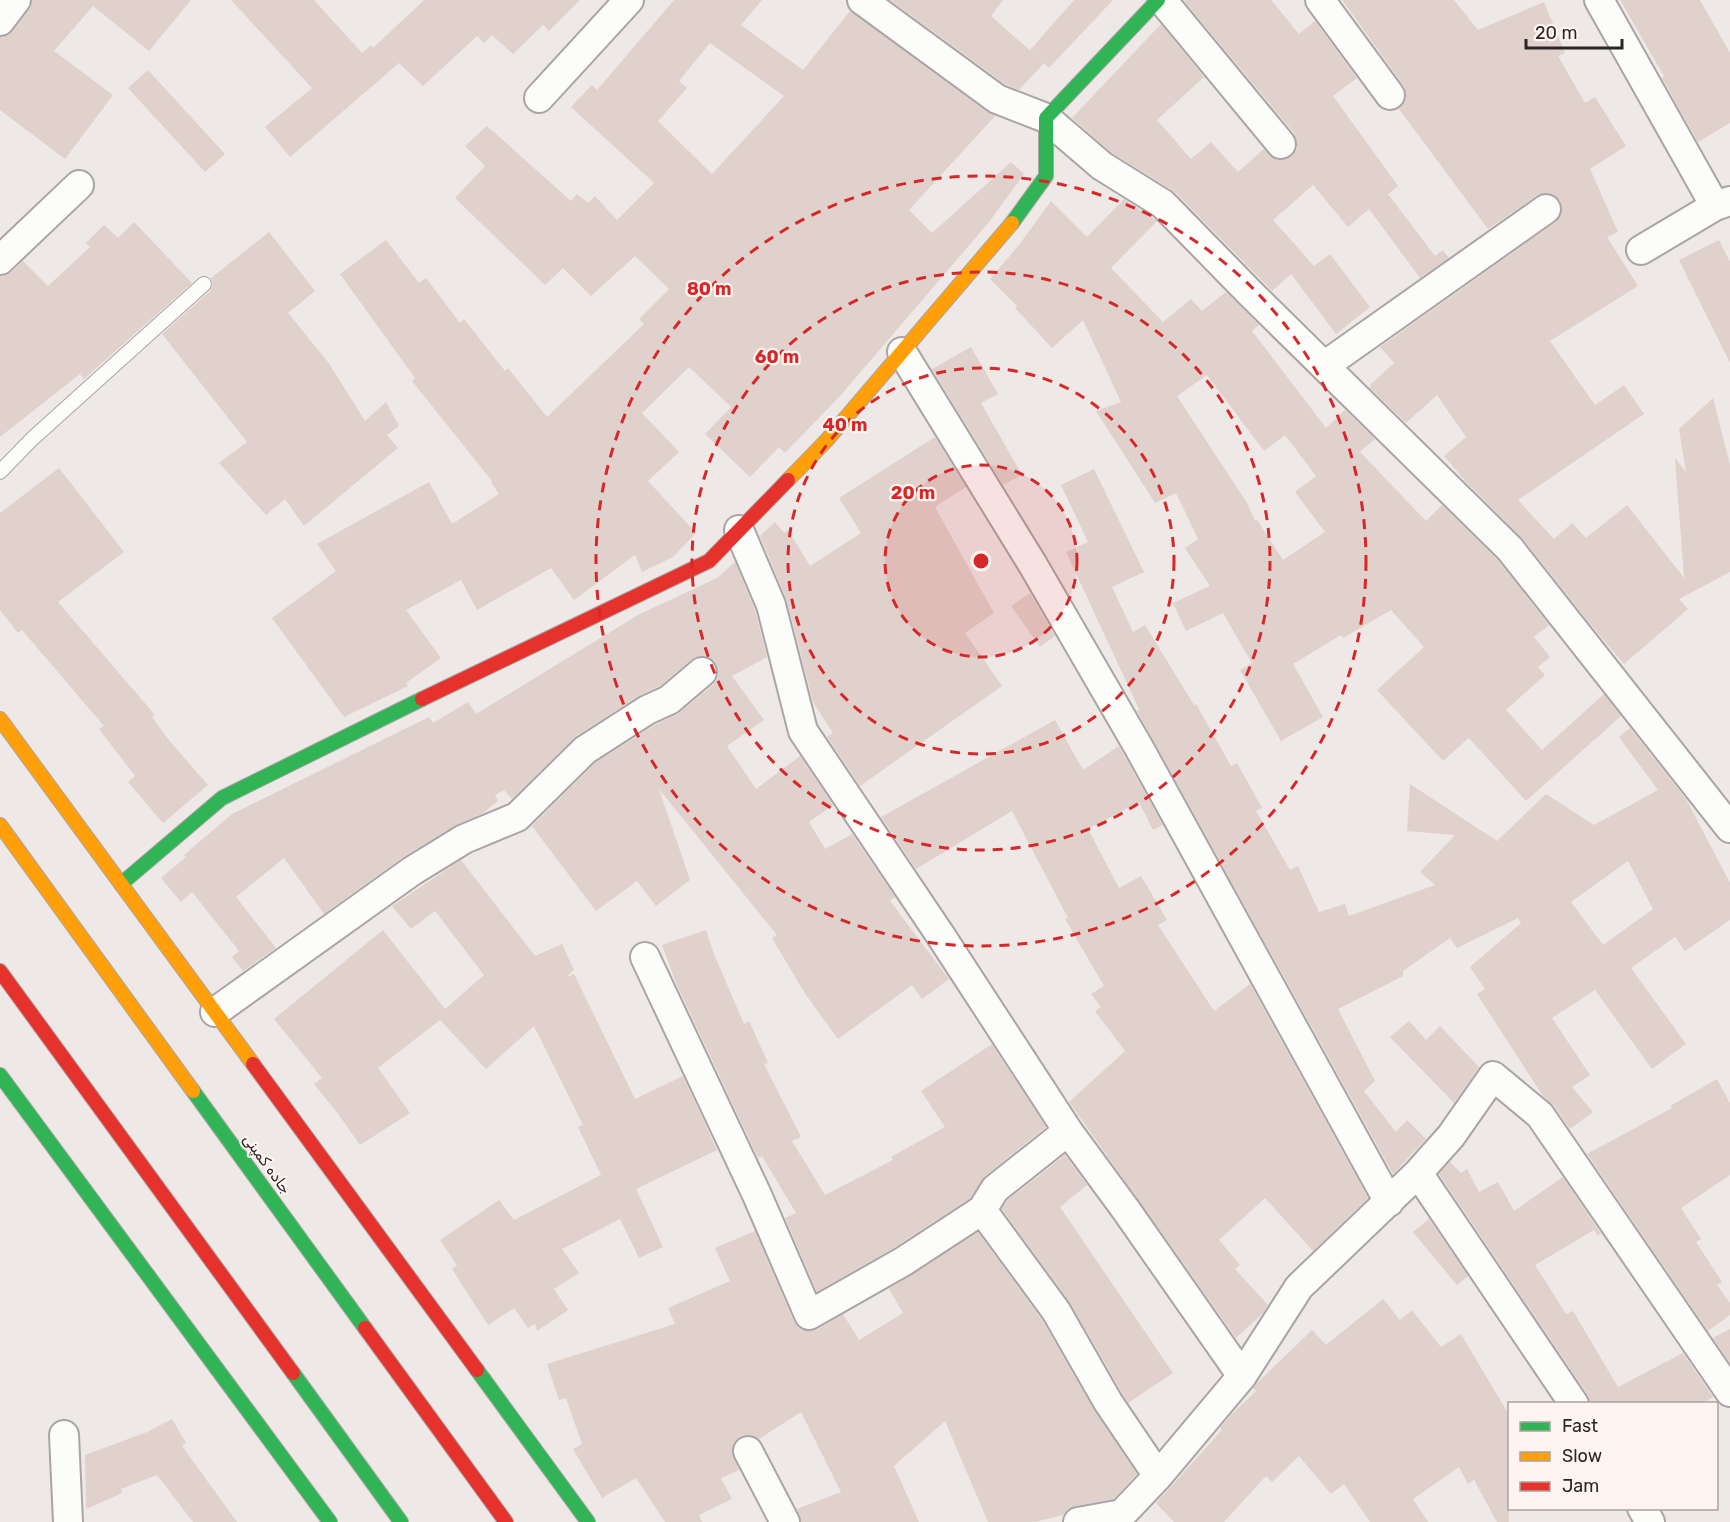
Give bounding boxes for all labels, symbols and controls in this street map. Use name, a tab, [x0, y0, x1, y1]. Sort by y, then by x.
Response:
scale bar	[1526, 12, 1622, 50]
text: 20 m	[1535, 22, 1577, 44]
text: 80 m	[687, 278, 731, 300]
text: 60 m	[755, 346, 799, 368]
text: 40 m	[823, 414, 867, 436]
text: 20 m	[891, 482, 935, 504]
centre of rings	[971, 551, 991, 571]
street label: جاده کمپنی	[238, 1131, 295, 1198]
legend	[1508, 1402, 1718, 1510]
text: Fast	[1562, 1415, 1598, 1437]
text: Slow	[1562, 1445, 1602, 1467]
text: Jam	[1562, 1475, 1599, 1497]

